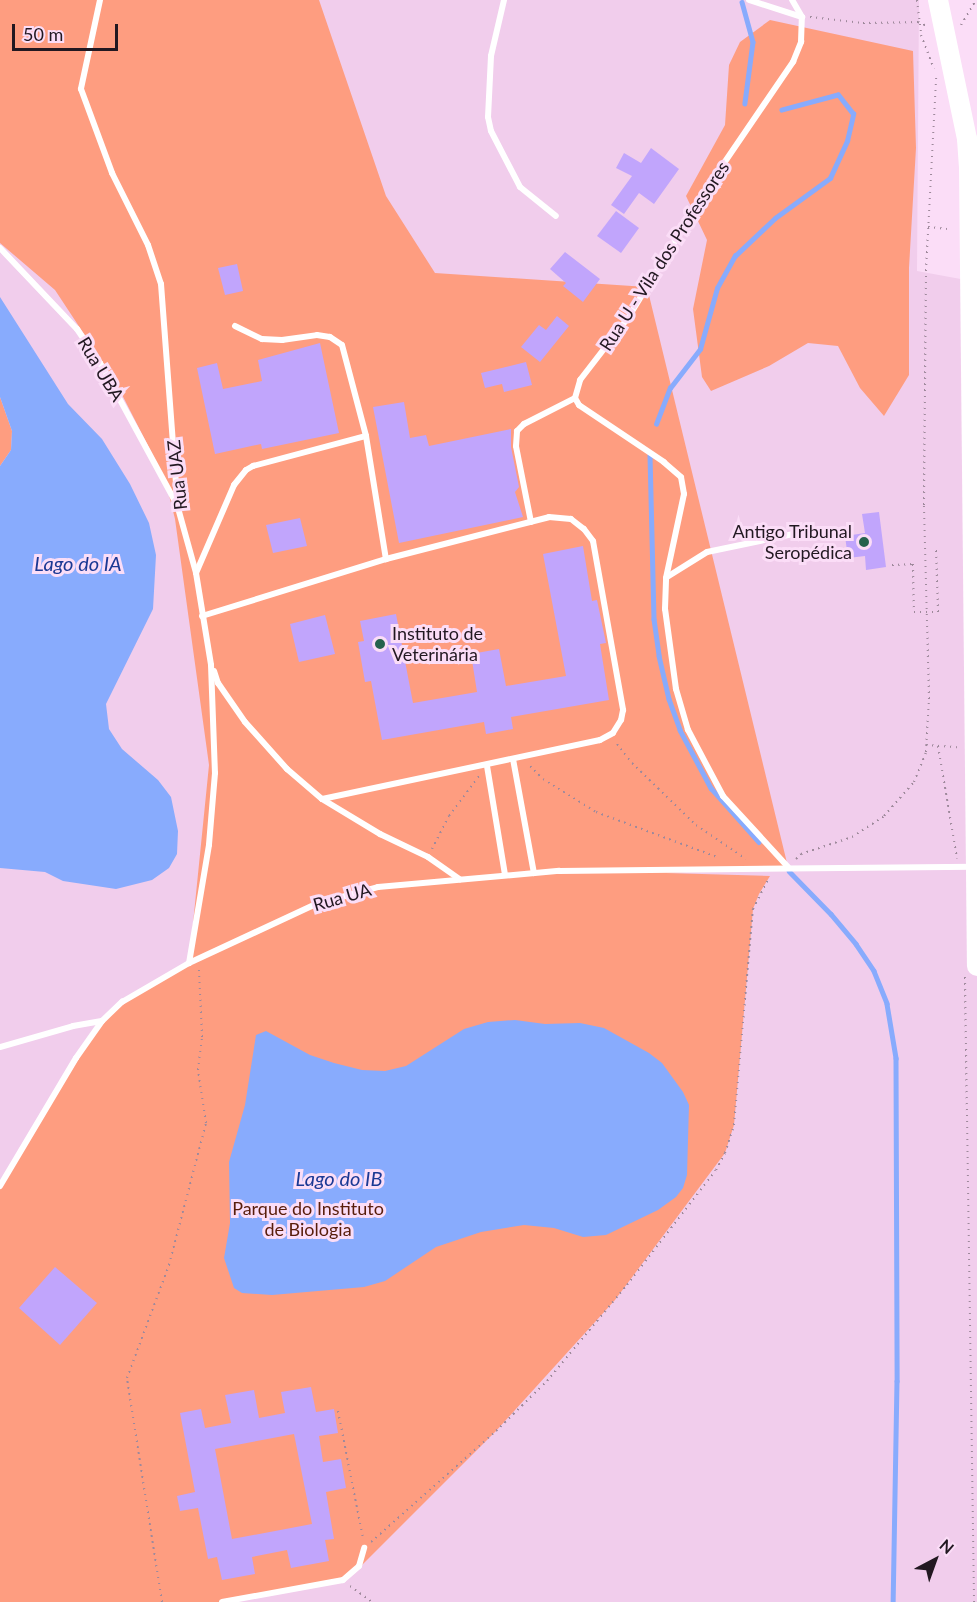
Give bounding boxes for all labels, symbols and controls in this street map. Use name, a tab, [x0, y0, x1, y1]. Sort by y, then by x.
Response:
scale bar	[15, 12, 122, 50]
text: 50 m	[23, 23, 63, 45]
street label: Rua U - Vila dos Professores	[594, 157, 734, 355]
street label: Rua UBA	[73, 333, 129, 405]
street label: Rua UAZ	[163, 439, 191, 511]
place label: Antigo Tribunal Seropédica	[732, 521, 852, 564]
marker: Antigo Tribunal Seropédica	[857, 535, 871, 549]
water label: Lago do IA	[34, 551, 122, 575]
place label: Instituto de Veterinária	[392, 623, 483, 666]
marker: Instituto de Veterinária	[373, 637, 387, 651]
street label: Rua UA	[310, 878, 374, 916]
water label: Lago do IB	[296, 1166, 382, 1190]
park label: Parque do Instituto de Biologia	[232, 1198, 384, 1240]
north arrow	[905, 1530, 965, 1590]
text: N	[936, 1535, 958, 1557]

